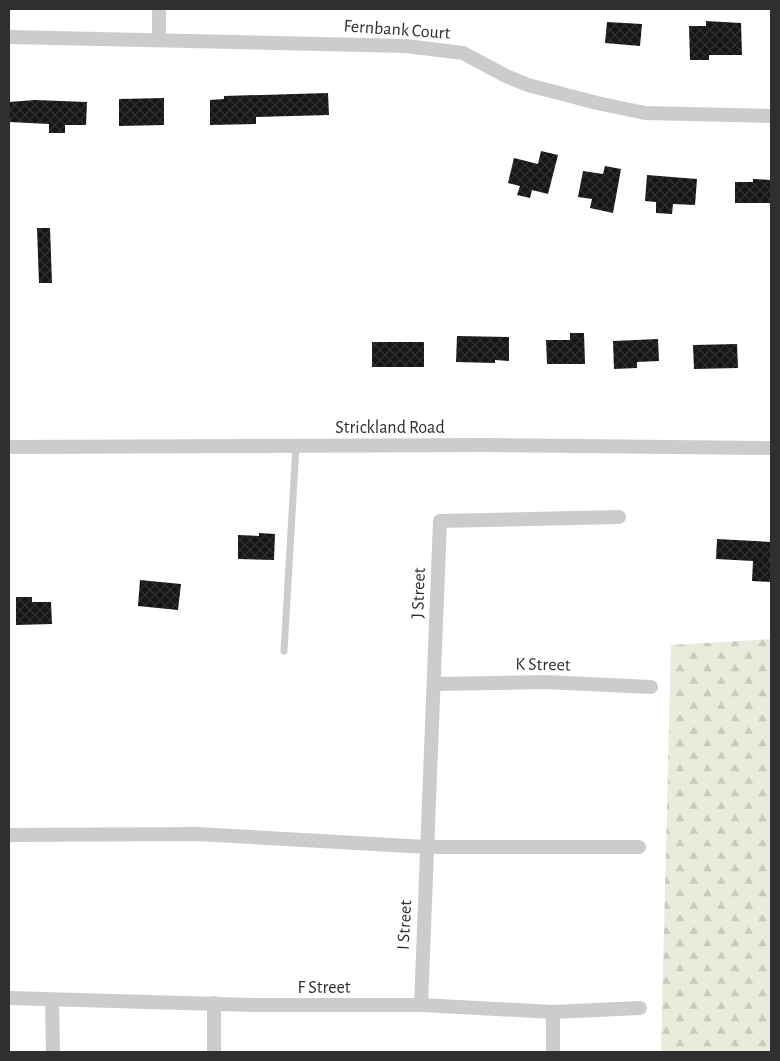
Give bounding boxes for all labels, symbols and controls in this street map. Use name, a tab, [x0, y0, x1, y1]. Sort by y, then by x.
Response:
street label: Fernbank Court	[343, 17, 451, 43]
street label: Strickland Road	[335, 419, 445, 437]
street label: J Street	[409, 567, 429, 619]
street label: K Street	[515, 656, 571, 674]
street label: I Street	[395, 899, 415, 951]
street label: F Street	[297, 979, 351, 997]

